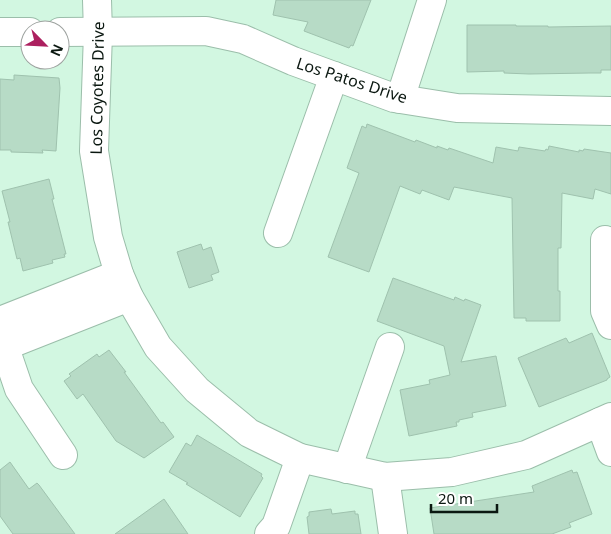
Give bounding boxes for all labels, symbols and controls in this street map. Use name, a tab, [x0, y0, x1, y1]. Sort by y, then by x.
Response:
north arrow	[20, 20, 70, 70]
street label: Los Coyotes Drive	[85, 21, 109, 155]
text: N	[46, 41, 68, 60]
street label: Los Patos Drive	[294, 52, 410, 108]
scale bar	[431, 482, 497, 514]
text: 20 m	[438, 488, 473, 508]

